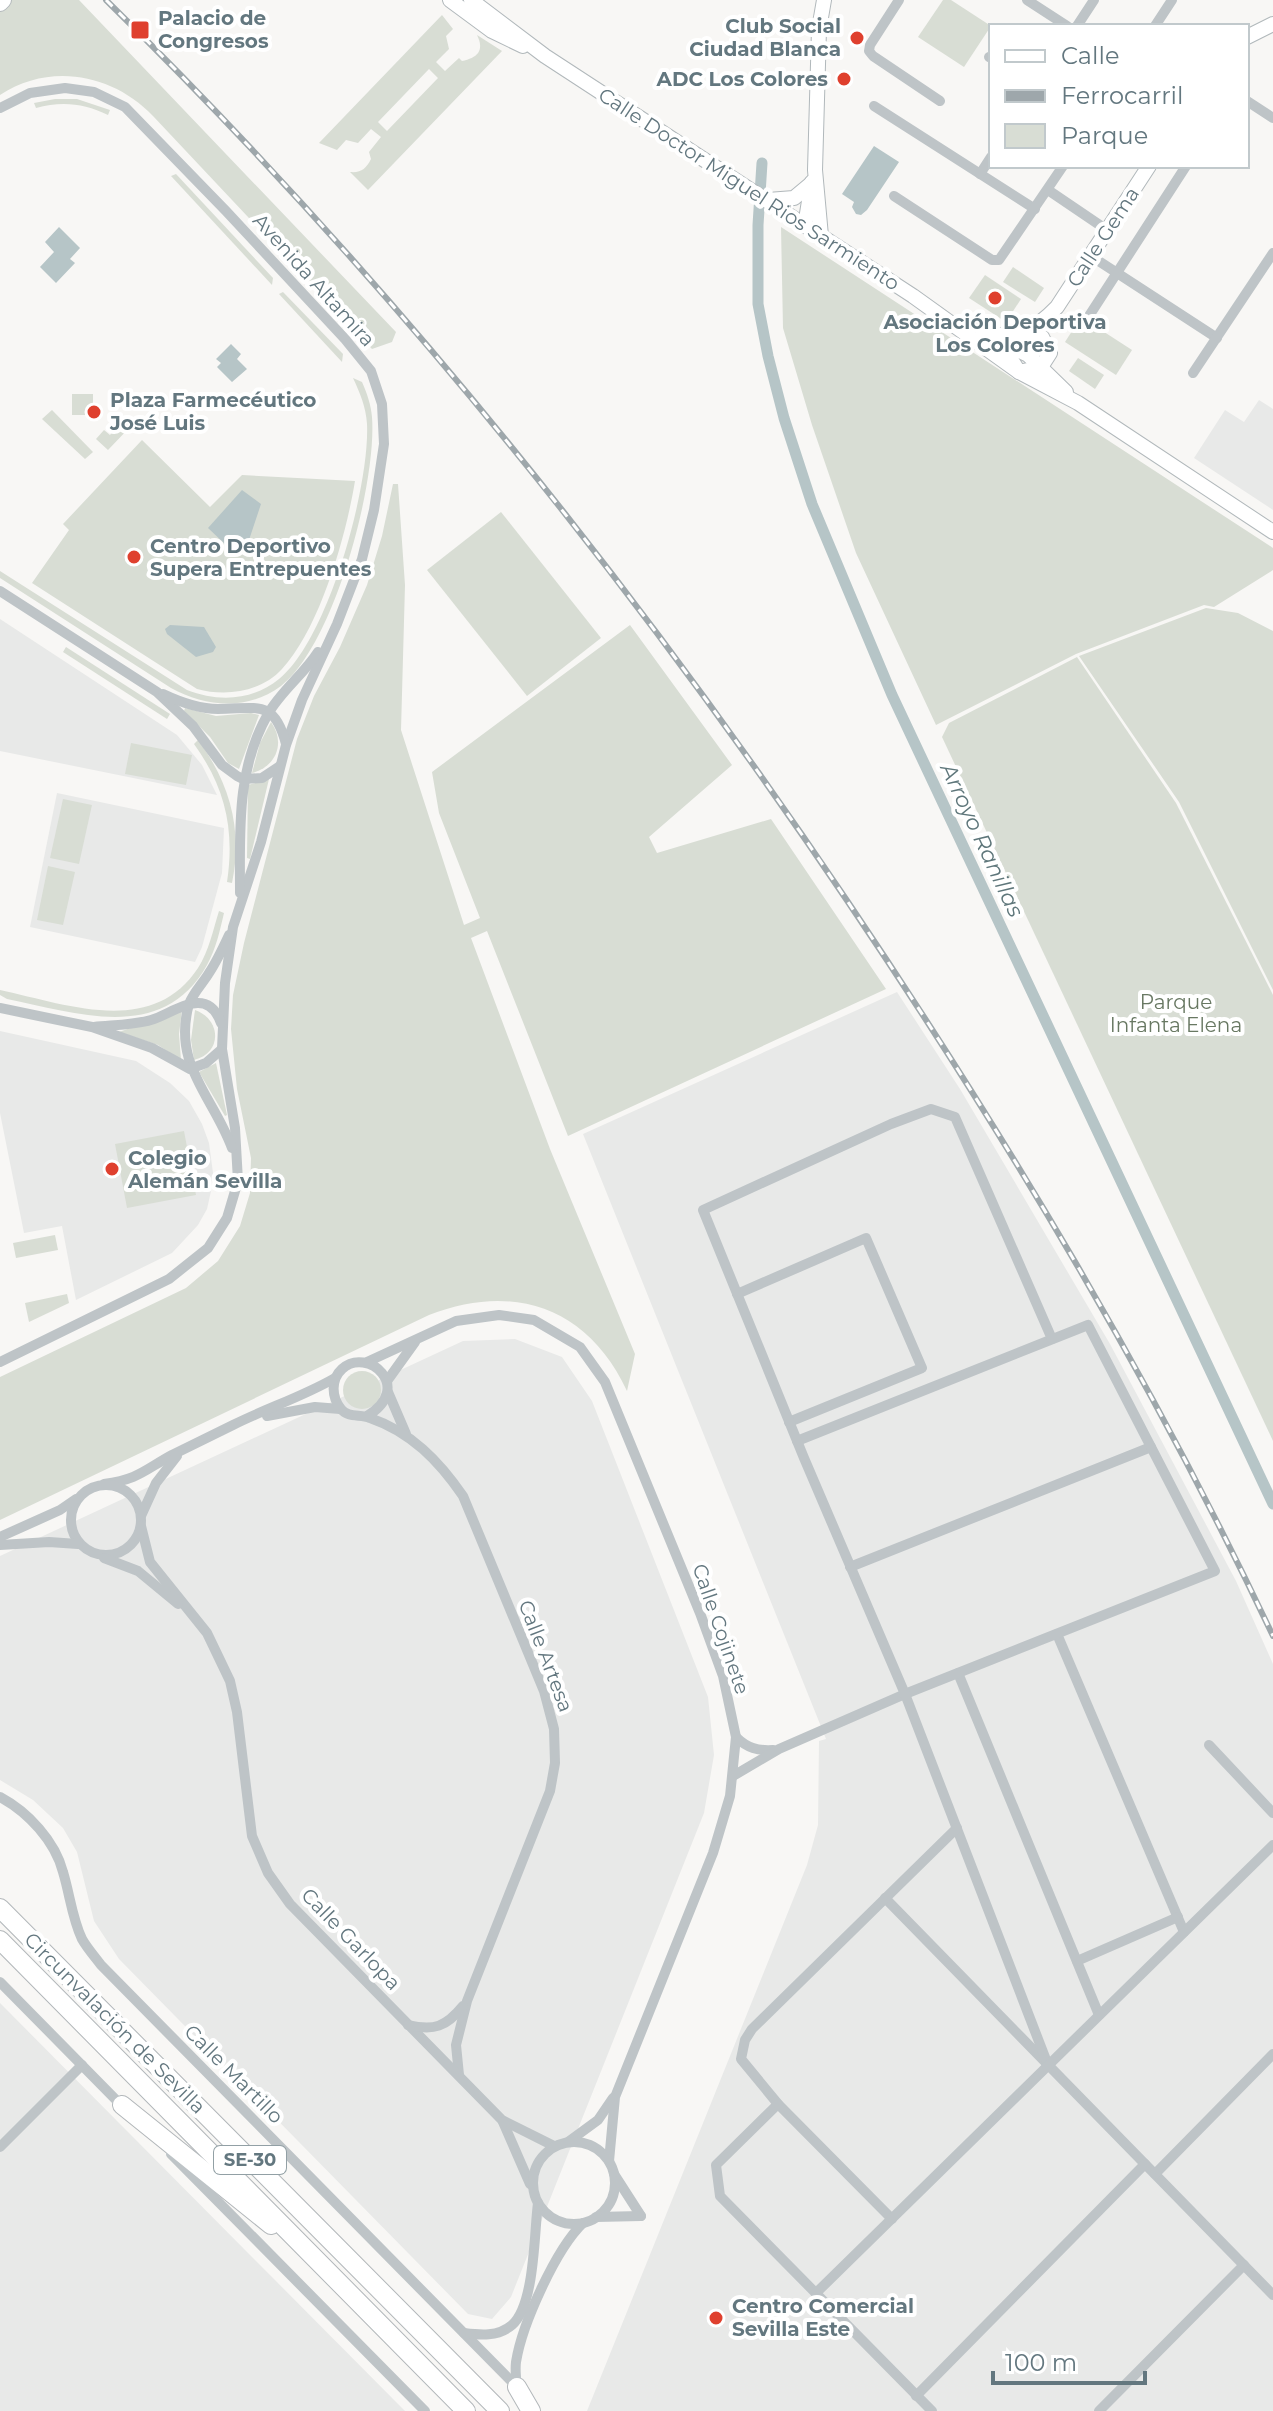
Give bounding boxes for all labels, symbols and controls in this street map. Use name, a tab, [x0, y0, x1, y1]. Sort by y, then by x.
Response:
place label: Palacio de Congresos	[158, 6, 269, 53]
place label: Club Social Ciudad Blanca	[689, 14, 841, 61]
marker: Palacio de Congresos	[129, 19, 151, 41]
legend	[989, 24, 1249, 168]
marker: Club Social Ciudad Blanca	[848, 29, 866, 47]
text: Calle	[1061, 41, 1119, 70]
place label: ADC Los Colores	[656, 67, 828, 91]
marker: ADC Los Colores	[835, 70, 853, 88]
text: Ferrocarril	[1061, 81, 1184, 110]
street label: Calle Doctor Miguel Rios Sarmiento	[594, 83, 904, 295]
text: Parque	[1061, 121, 1148, 150]
street label: Calle Gema	[1062, 182, 1144, 292]
street label: Avenida Altamira	[248, 209, 380, 351]
marker: Asociación Deportiva Los Colores	[986, 289, 1004, 307]
place label: Asociación Deportiva Los Colores	[882, 310, 1107, 357]
place label: Plaza Farmecéutico José Luis	[109, 388, 316, 435]
marker: Plaza Farmecéutico José Luis	[85, 403, 103, 421]
place label: Centro Deportivo Supera Entrepuentes	[150, 534, 372, 581]
marker: Centro Deportivo Supera Entrepuentes	[125, 548, 143, 566]
water label: Arroyo Ranillas	[934, 757, 1030, 921]
park label: Parque Infanta Elena	[1110, 990, 1242, 1037]
place label: Colegio Alemán Sevilla	[127, 1146, 282, 1193]
marker: Colegio Alemán Sevilla	[103, 1160, 121, 1178]
street label: Calle Cojinete	[687, 1561, 755, 1697]
street label: Calle Artesa	[514, 1597, 578, 1715]
street label: Calle Garlopa	[296, 1883, 406, 1995]
street label: Circunvalación de Sevilla	[19, 1927, 211, 2119]
street label: Calle Martillo	[180, 2020, 288, 2128]
road number: SE-30	[214, 2146, 286, 2174]
place label: Centro Comercial Sevilla Este	[732, 2294, 914, 2341]
marker: Centro Comercial Sevilla Este	[707, 2309, 725, 2327]
scale bar	[993, 2335, 1145, 2385]
text: 100 m	[1005, 2348, 1077, 2377]

